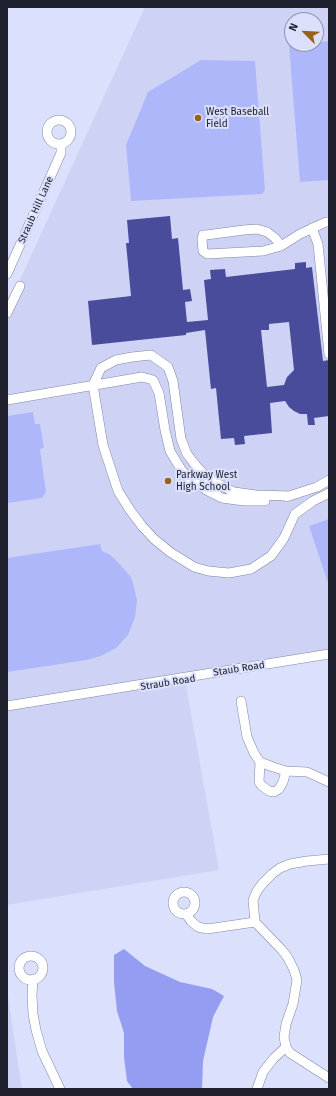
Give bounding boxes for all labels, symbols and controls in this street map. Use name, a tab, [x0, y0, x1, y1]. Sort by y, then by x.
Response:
north arrow	[284, 12, 324, 52]
text: N	[286, 21, 301, 33]
place label: West Baseball Field	[206, 106, 269, 130]
marker: West Baseball Field	[193, 113, 203, 123]
street label: Straub Hill Lane	[16, 175, 56, 245]
place label: Parkway West High School	[176, 469, 237, 492]
marker: Parkway West High School	[163, 476, 173, 486]
street label: Staub Road	[212, 659, 266, 679]
street label: Straub Road	[140, 673, 196, 693]

